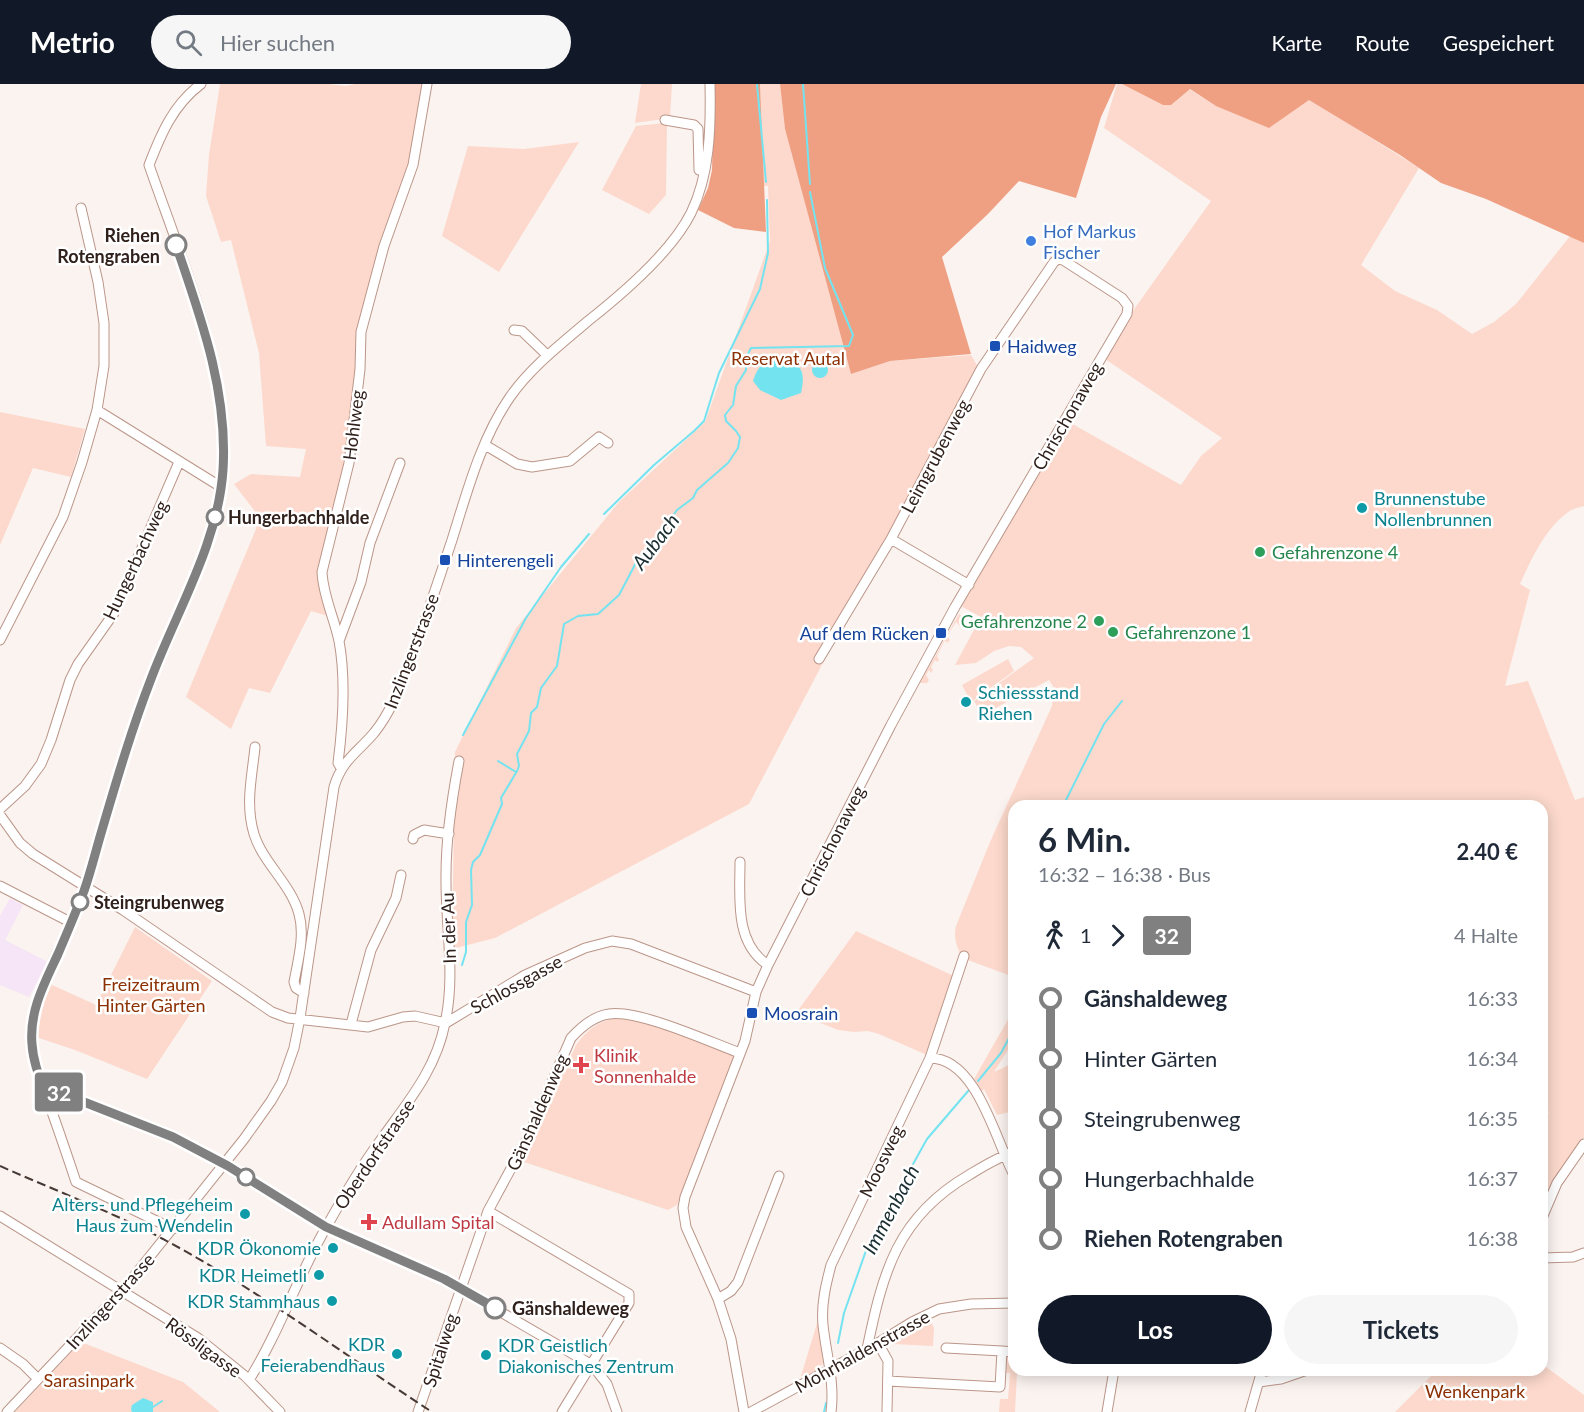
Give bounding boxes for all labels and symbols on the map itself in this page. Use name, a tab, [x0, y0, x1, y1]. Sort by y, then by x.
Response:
place label: Hof Markus Fischer	[1043, 220, 1136, 263]
place label: Riehen Rotengraben	[57, 224, 160, 267]
marker: Riehen Rotengraben	[165, 234, 187, 256]
marker: Hof Markus Fischer	[1024, 234, 1038, 248]
place label: Haidweg	[1007, 335, 1077, 357]
marker: Haidweg	[988, 339, 1002, 353]
park label: Reservat Autal	[731, 347, 845, 369]
street label: Chrischonaweg	[1027, 358, 1107, 474]
street label: Hohlweg	[338, 389, 368, 461]
street label: Leimgrubenweg	[896, 395, 974, 517]
place label: Brunnenstube Nollenbrunnen	[1374, 487, 1492, 530]
street label: Hungerbachweg	[98, 497, 172, 623]
marker: Brunnenstube Nollenbrunnen	[1355, 501, 1369, 515]
place label: Hungerbachhalde	[228, 506, 370, 528]
marker: Hungerbachhalde	[206, 508, 224, 526]
water label: Aubach	[626, 508, 684, 574]
place label: Gefahrenzone 4	[1272, 541, 1398, 563]
marker: Gefahrenzone 4	[1253, 545, 1267, 559]
place label: Hinterengeli	[457, 549, 554, 571]
marker: Hinterengeli	[438, 553, 452, 567]
street label: Inzlingerstrasse	[379, 590, 443, 712]
place label: Gefahrenzone 2	[961, 610, 1087, 632]
marker: Gefahrenzone 2	[1092, 614, 1106, 628]
place label: Gefahrenzone 1	[1125, 621, 1251, 643]
place label: Auf dem Rücken	[800, 622, 929, 644]
marker: Gefahrenzone 1	[1106, 625, 1120, 639]
marker: Auf dem Rücken	[934, 626, 948, 640]
place label: Schiessstand Riehen	[978, 681, 1079, 724]
marker: Schiessstand Riehen	[959, 695, 973, 709]
street label: Chrischonaweg	[795, 782, 869, 900]
place label: Steingrubenweg	[94, 891, 225, 913]
street label: In der Au	[436, 892, 460, 964]
marker: Steingrubenweg	[71, 893, 89, 911]
street label: Schlossgasse	[466, 950, 566, 1018]
park label: Freizeitraum Hinter Gärten	[96, 973, 206, 1016]
place label: Moosrain	[764, 1002, 838, 1024]
marker: Moosrain	[745, 1006, 759, 1020]
place label: Klinik Sonnenhalde	[594, 1044, 696, 1087]
street label: Gänshaldenweg	[501, 1050, 573, 1174]
marker: Klinik Sonnenhalde	[572, 1056, 590, 1074]
line badge: 32	[32, 1072, 86, 1112]
street label: Oberdorfstrasse	[329, 1095, 419, 1213]
street label: Moosweg	[854, 1121, 908, 1201]
water label: Immenbach	[857, 1160, 923, 1258]
unlabelled marker	[237, 1168, 255, 1186]
place label: Alters- und Pflegeheim Haus zum Wendelin	[52, 1193, 233, 1236]
marker: Alters- und Pflegeheim Haus zum Wendelin	[238, 1207, 252, 1221]
place label: Adullam Spital	[382, 1211, 495, 1233]
marker: Adullam Spital	[360, 1213, 378, 1231]
place label: KDR Ökonomie	[198, 1237, 321, 1259]
marker: KDR Ökonomie	[326, 1241, 340, 1255]
street label: Inzlingerstrasse	[61, 1248, 159, 1354]
place label: KDR Heimetli	[199, 1264, 307, 1286]
marker: KDR Heimetli	[312, 1268, 326, 1282]
place label: KDR Stammhaus	[187, 1290, 320, 1312]
marker: KDR Stammhaus	[325, 1294, 339, 1308]
marker: Gänshaldeweg	[484, 1297, 506, 1319]
place label: Gänshaldeweg	[512, 1297, 630, 1319]
street label: Mohrhaldenstrasse	[791, 1305, 933, 1397]
street label: Spitalweg	[418, 1310, 462, 1390]
street label: Rössligasse	[162, 1312, 246, 1382]
place label: KDR Feierabendhaus	[260, 1333, 386, 1376]
place label: KDR Geistlich Diakonisches Zentrum	[498, 1334, 674, 1377]
marker: KDR Feierabendhaus	[390, 1347, 404, 1361]
marker: KDR Geistlich Diakonisches Zentrum	[479, 1348, 493, 1362]
park label: Sarasinpark	[44, 1369, 135, 1391]
park label: Wenkenpark	[1425, 1380, 1526, 1402]

